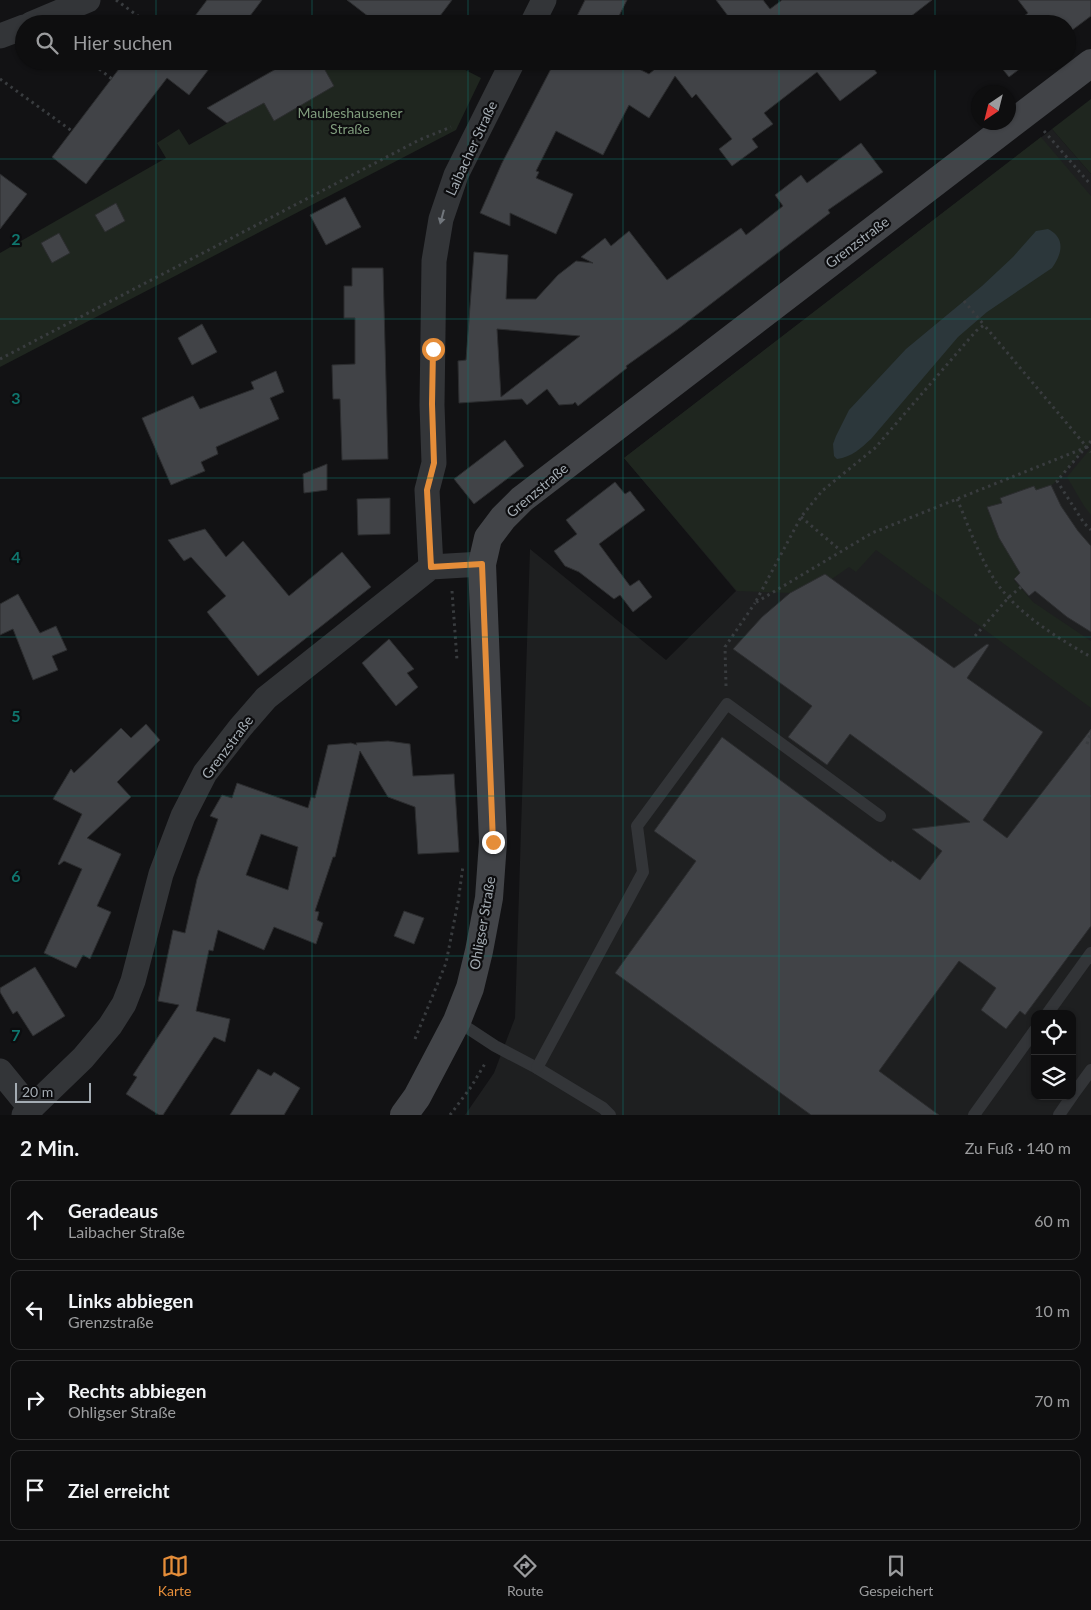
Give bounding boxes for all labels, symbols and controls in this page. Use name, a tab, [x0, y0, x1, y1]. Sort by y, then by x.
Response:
search box	[15, 15, 1076, 70]
icon: search	[33, 29, 61, 57]
text: Hier suchen	[73, 31, 172, 54]
north arrow	[971, 85, 1016, 130]
street label: Laibacher Straße	[442, 98, 500, 198]
park label: Maubeshausener Straße	[297, 104, 403, 137]
one-way arrow	[438, 209, 446, 224]
street label: Grenzstraße	[822, 213, 892, 271]
text: 2	[11, 229, 21, 248]
route start	[422, 338, 445, 361]
text: 3	[11, 388, 21, 407]
street label: Grenzstraße	[503, 459, 571, 521]
text: 4	[11, 547, 21, 566]
text: 5	[11, 706, 21, 725]
street label: Grenzstraße	[198, 712, 256, 782]
route end	[482, 831, 505, 854]
text: 6	[11, 866, 21, 885]
street label: Ohligser Straße	[465, 875, 499, 971]
map controls	[1031, 1010, 1076, 1100]
button: locate	[1031, 1010, 1076, 1055]
text: 7	[11, 1025, 21, 1044]
button: layers	[1031, 1055, 1076, 1100]
scale bar	[15, 1080, 91, 1103]
text: 20 m	[22, 1083, 53, 1100]
text: 2 Min.	[20, 1135, 79, 1160]
text: Zu Fuß · 140 m	[965, 1138, 1071, 1157]
text: Geradeaus	[68, 1199, 158, 1222]
icon: ahead	[21, 1206, 49, 1234]
text: 60 m	[1034, 1211, 1070, 1230]
text: Laibacher Straße	[68, 1222, 185, 1241]
text: Links abbiegen	[68, 1289, 193, 1312]
icon: left	[21, 1296, 49, 1324]
text: 10 m	[1034, 1301, 1070, 1320]
text: Grenzstraße	[68, 1312, 154, 1331]
text: Rechts abbiegen	[68, 1379, 206, 1402]
icon: right	[21, 1386, 49, 1414]
text: 70 m	[1034, 1391, 1070, 1410]
text: Ohligser Straße	[68, 1402, 176, 1421]
icon: arrive	[21, 1476, 49, 1504]
text: Ziel erreicht	[68, 1479, 170, 1502]
tab: Karte	[158, 1552, 191, 1599]
tab: Route	[507, 1552, 543, 1599]
tab: Gespeichert	[859, 1552, 933, 1599]

